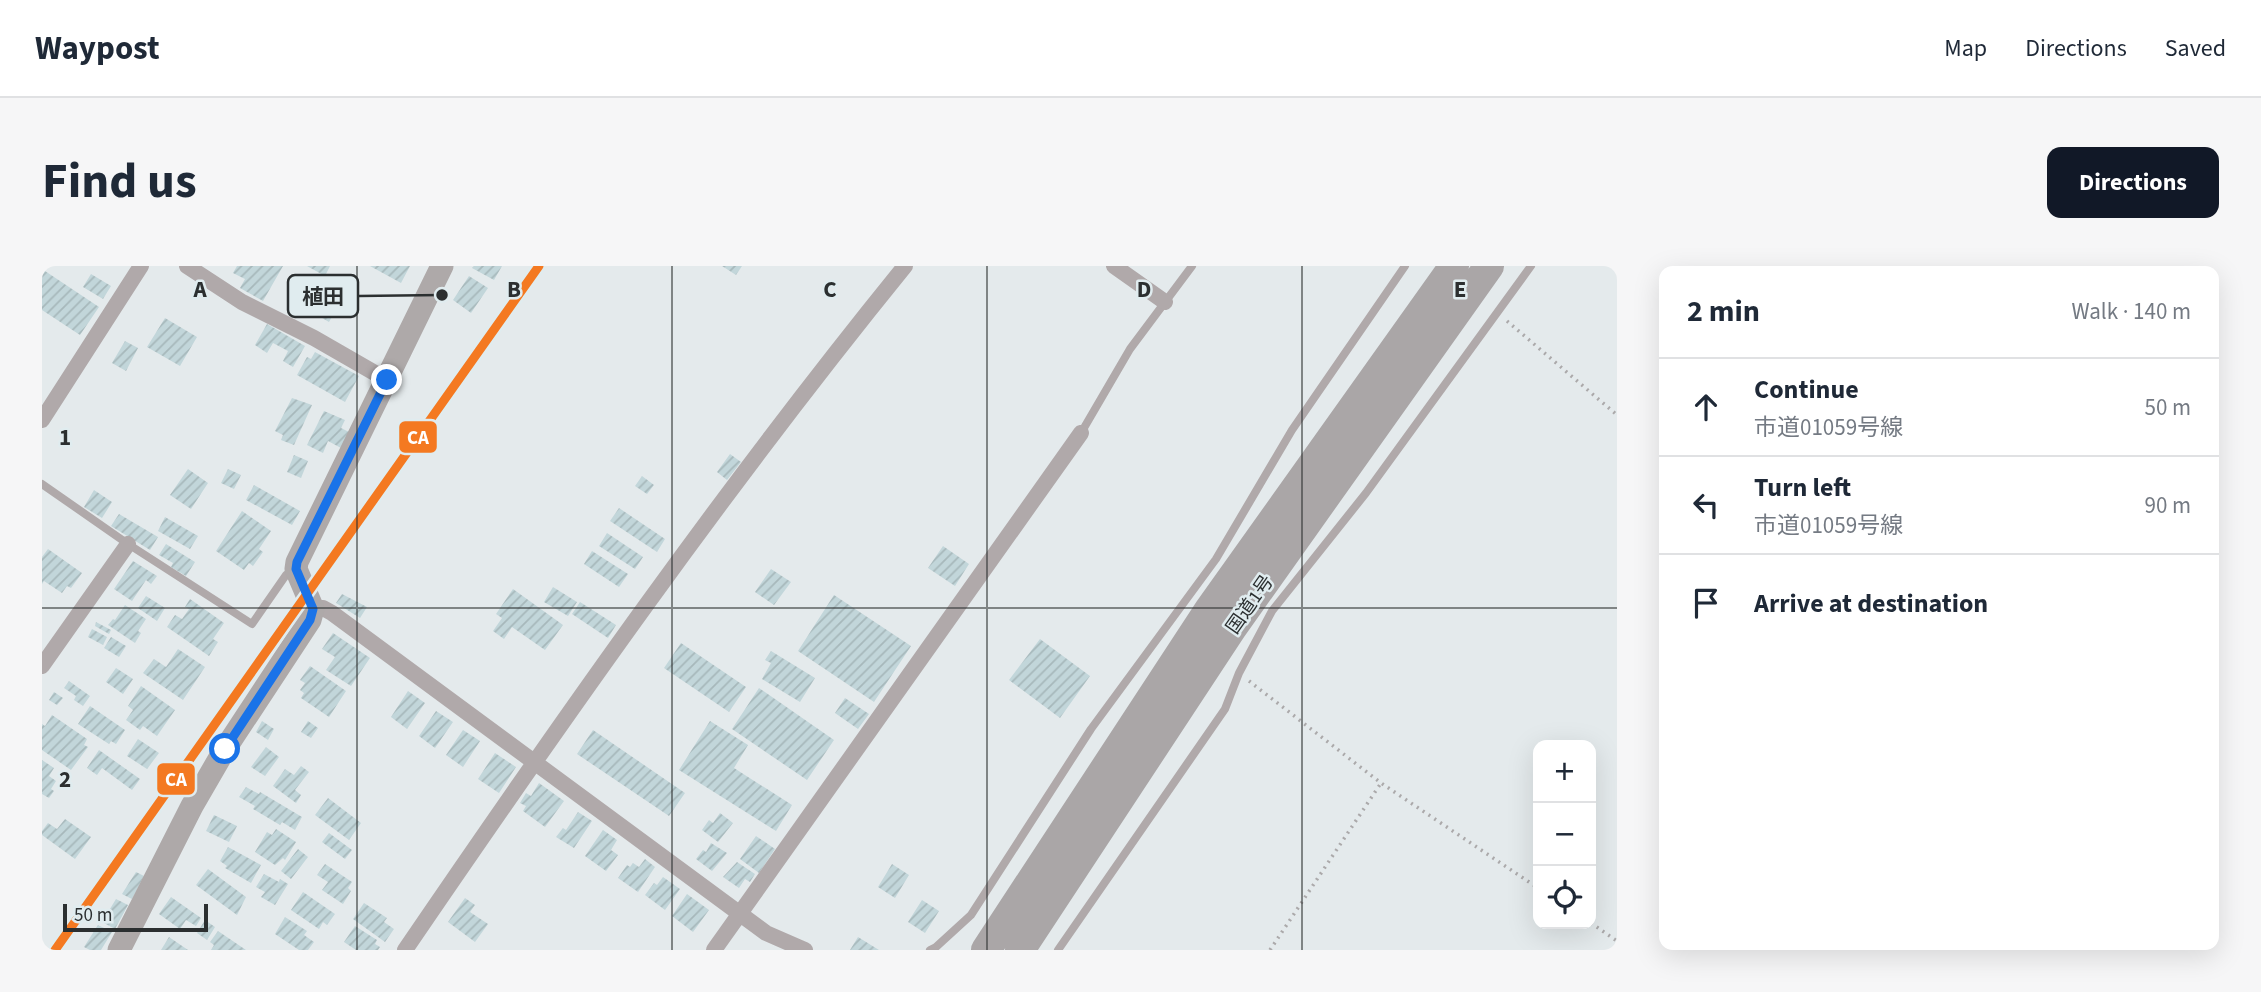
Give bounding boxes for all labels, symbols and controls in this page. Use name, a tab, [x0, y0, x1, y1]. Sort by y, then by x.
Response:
text: Waypost	[35, 25, 160, 72]
text: Map	[1944, 31, 1987, 66]
text: Directions	[2025, 31, 2127, 66]
text: Saved	[2165, 31, 2226, 66]
text: Find us	[42, 147, 197, 217]
button: Directions	[2047, 147, 2219, 218]
text: A	[192, 273, 207, 306]
text: B	[507, 273, 521, 306]
text: C	[823, 273, 837, 306]
text: D	[1137, 273, 1151, 306]
text: E	[1454, 273, 1466, 306]
callout: 植田	[288, 275, 358, 317]
text: 植田	[302, 282, 344, 312]
text: 2 min	[1687, 290, 1760, 333]
text: Walk · 140 m	[2072, 295, 2191, 328]
route end	[371, 364, 402, 395]
text: Continue	[1754, 371, 1859, 408]
icon: ahead	[1687, 388, 1725, 426]
text: 50 m	[2144, 391, 2191, 424]
text: 市道01059号線	[1754, 411, 1903, 444]
line badge: CA	[398, 420, 438, 454]
text: 1	[59, 421, 71, 454]
text: CA	[407, 425, 429, 452]
text: Turn left	[1754, 469, 1851, 506]
icon: left	[1687, 486, 1725, 524]
text: 90 m	[2144, 489, 2191, 522]
text: 市道01059号線	[1754, 509, 1903, 542]
street label: 国道1号	[1220, 570, 1280, 640]
icon: arrive	[1687, 584, 1725, 622]
text: Arrive at destination	[1754, 585, 1988, 622]
route start	[209, 733, 240, 764]
map controls	[1533, 740, 1596, 929]
button: +	[1533, 740, 1596, 803]
line badge: CA	[156, 762, 196, 796]
text: 2	[59, 763, 71, 796]
text: CA	[165, 767, 187, 794]
button: −	[1533, 803, 1596, 866]
button: locate	[1533, 866, 1596, 929]
scale bar	[63, 901, 208, 933]
text: 50 m	[74, 902, 112, 929]

